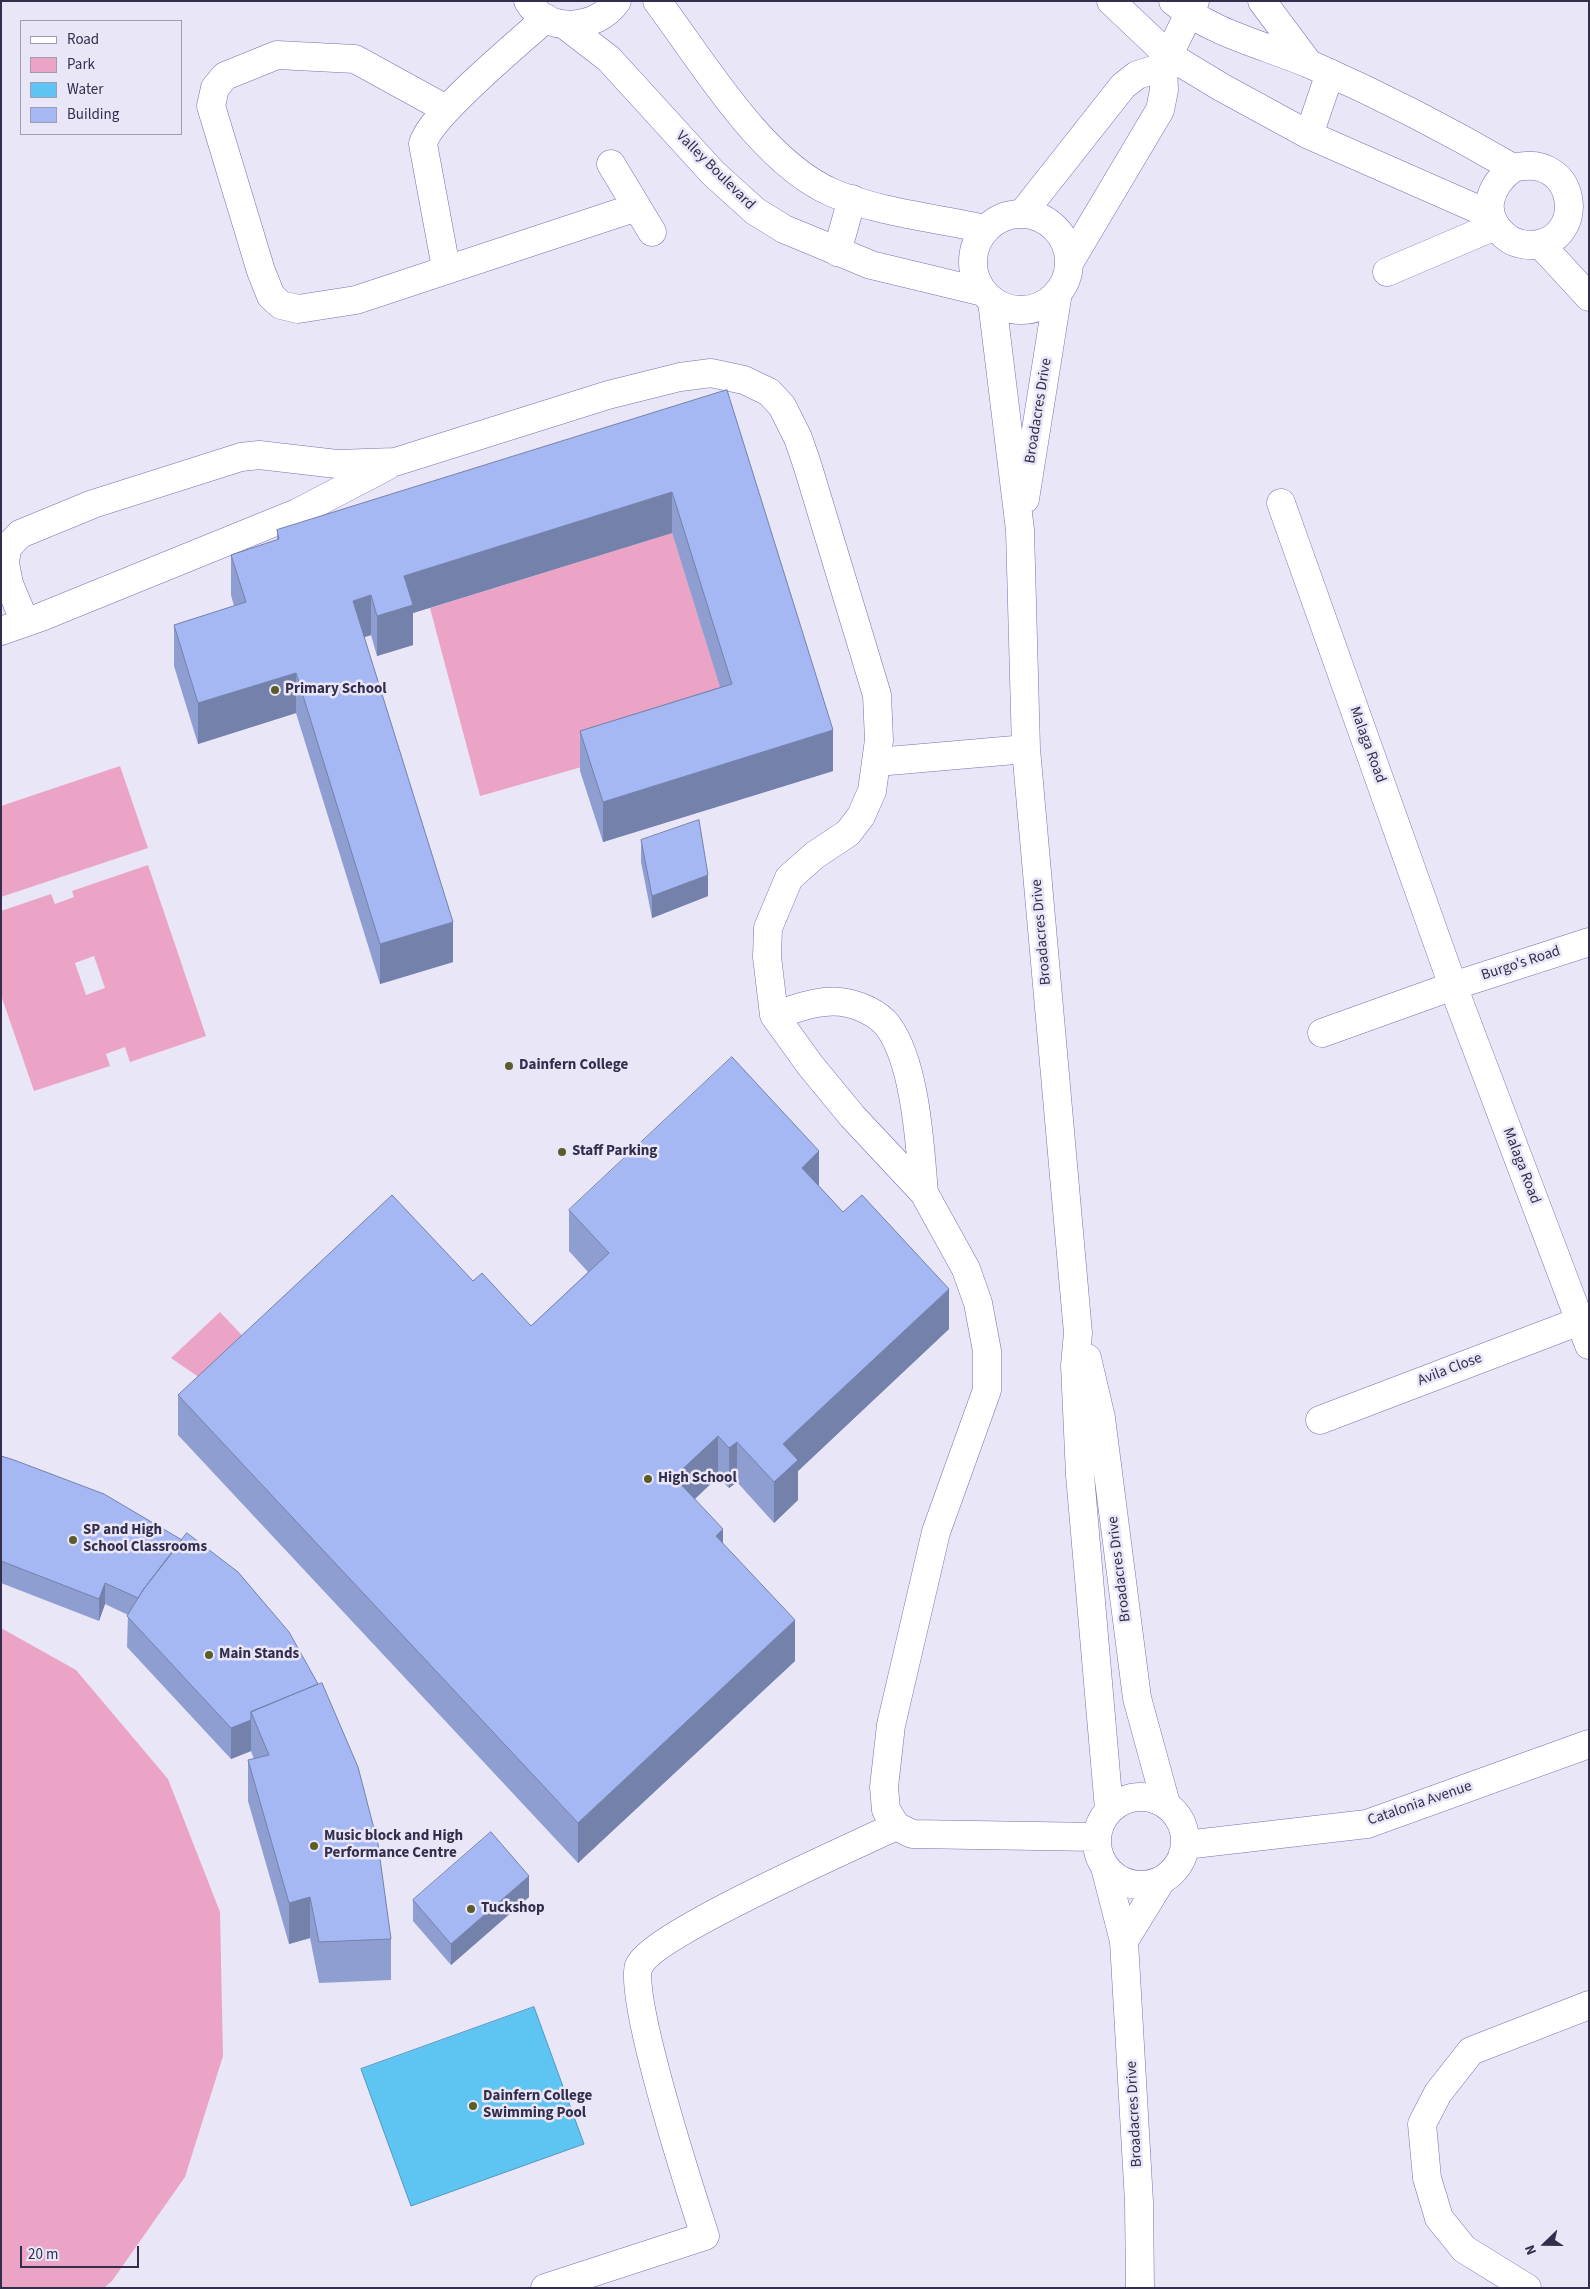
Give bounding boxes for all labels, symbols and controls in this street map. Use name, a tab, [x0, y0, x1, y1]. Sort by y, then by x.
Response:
legend	[20, 20, 182, 135]
text: Road	[67, 29, 99, 50]
text: Park	[67, 54, 95, 75]
text: Water	[67, 79, 103, 100]
text: Building	[67, 104, 119, 125]
street label: Valley Boulevard	[672, 128, 758, 214]
street label: Broadacres Drive	[1022, 357, 1056, 465]
place label: Primary School	[285, 681, 387, 699]
marker: Primary School	[269, 684, 281, 696]
street label: Malaga Road	[1345, 704, 1389, 786]
street label: Broadacres Drive	[1028, 878, 1056, 986]
street label: Burgo's Road	[1479, 943, 1563, 985]
place label: Dainfern College	[519, 1057, 628, 1075]
marker: Dainfern College	[503, 1060, 515, 1072]
street label: Malaga Road	[1498, 1125, 1544, 1207]
place label: Staff Parking	[572, 1143, 657, 1161]
marker: Staff Parking	[556, 1146, 568, 1158]
street label: Avila Close	[1415, 1350, 1485, 1390]
place label: High School	[658, 1470, 737, 1488]
marker: High School	[642, 1473, 654, 1485]
street label: Broadacres Drive	[1105, 1515, 1135, 1623]
place label: SP and High School Classrooms	[83, 1522, 207, 1557]
marker: SP and High School Classrooms	[67, 1534, 79, 1546]
place label: Main Stands	[219, 1646, 299, 1664]
marker: Main Stands	[203, 1649, 215, 1661]
street label: Catalonia Avenue	[1366, 1778, 1474, 1830]
place label: Music block and High Performance Centre	[324, 1828, 463, 1863]
marker: Music block and High Performance Centre	[308, 1840, 320, 1852]
place label: Tuckshop	[481, 1900, 545, 1918]
marker: Tuckshop	[465, 1903, 477, 1915]
street label: Broadacres Drive	[1123, 2060, 1147, 2168]
place label: Dainfern College Swimming Pool	[483, 2088, 592, 2123]
marker: Dainfern College Swimming Pool	[467, 2100, 479, 2112]
north arrow	[1520, 2219, 1570, 2269]
scale bar	[22, 2236, 141, 2268]
text: N	[1520, 2242, 1542, 2258]
text: 20 m	[28, 2244, 58, 2265]

